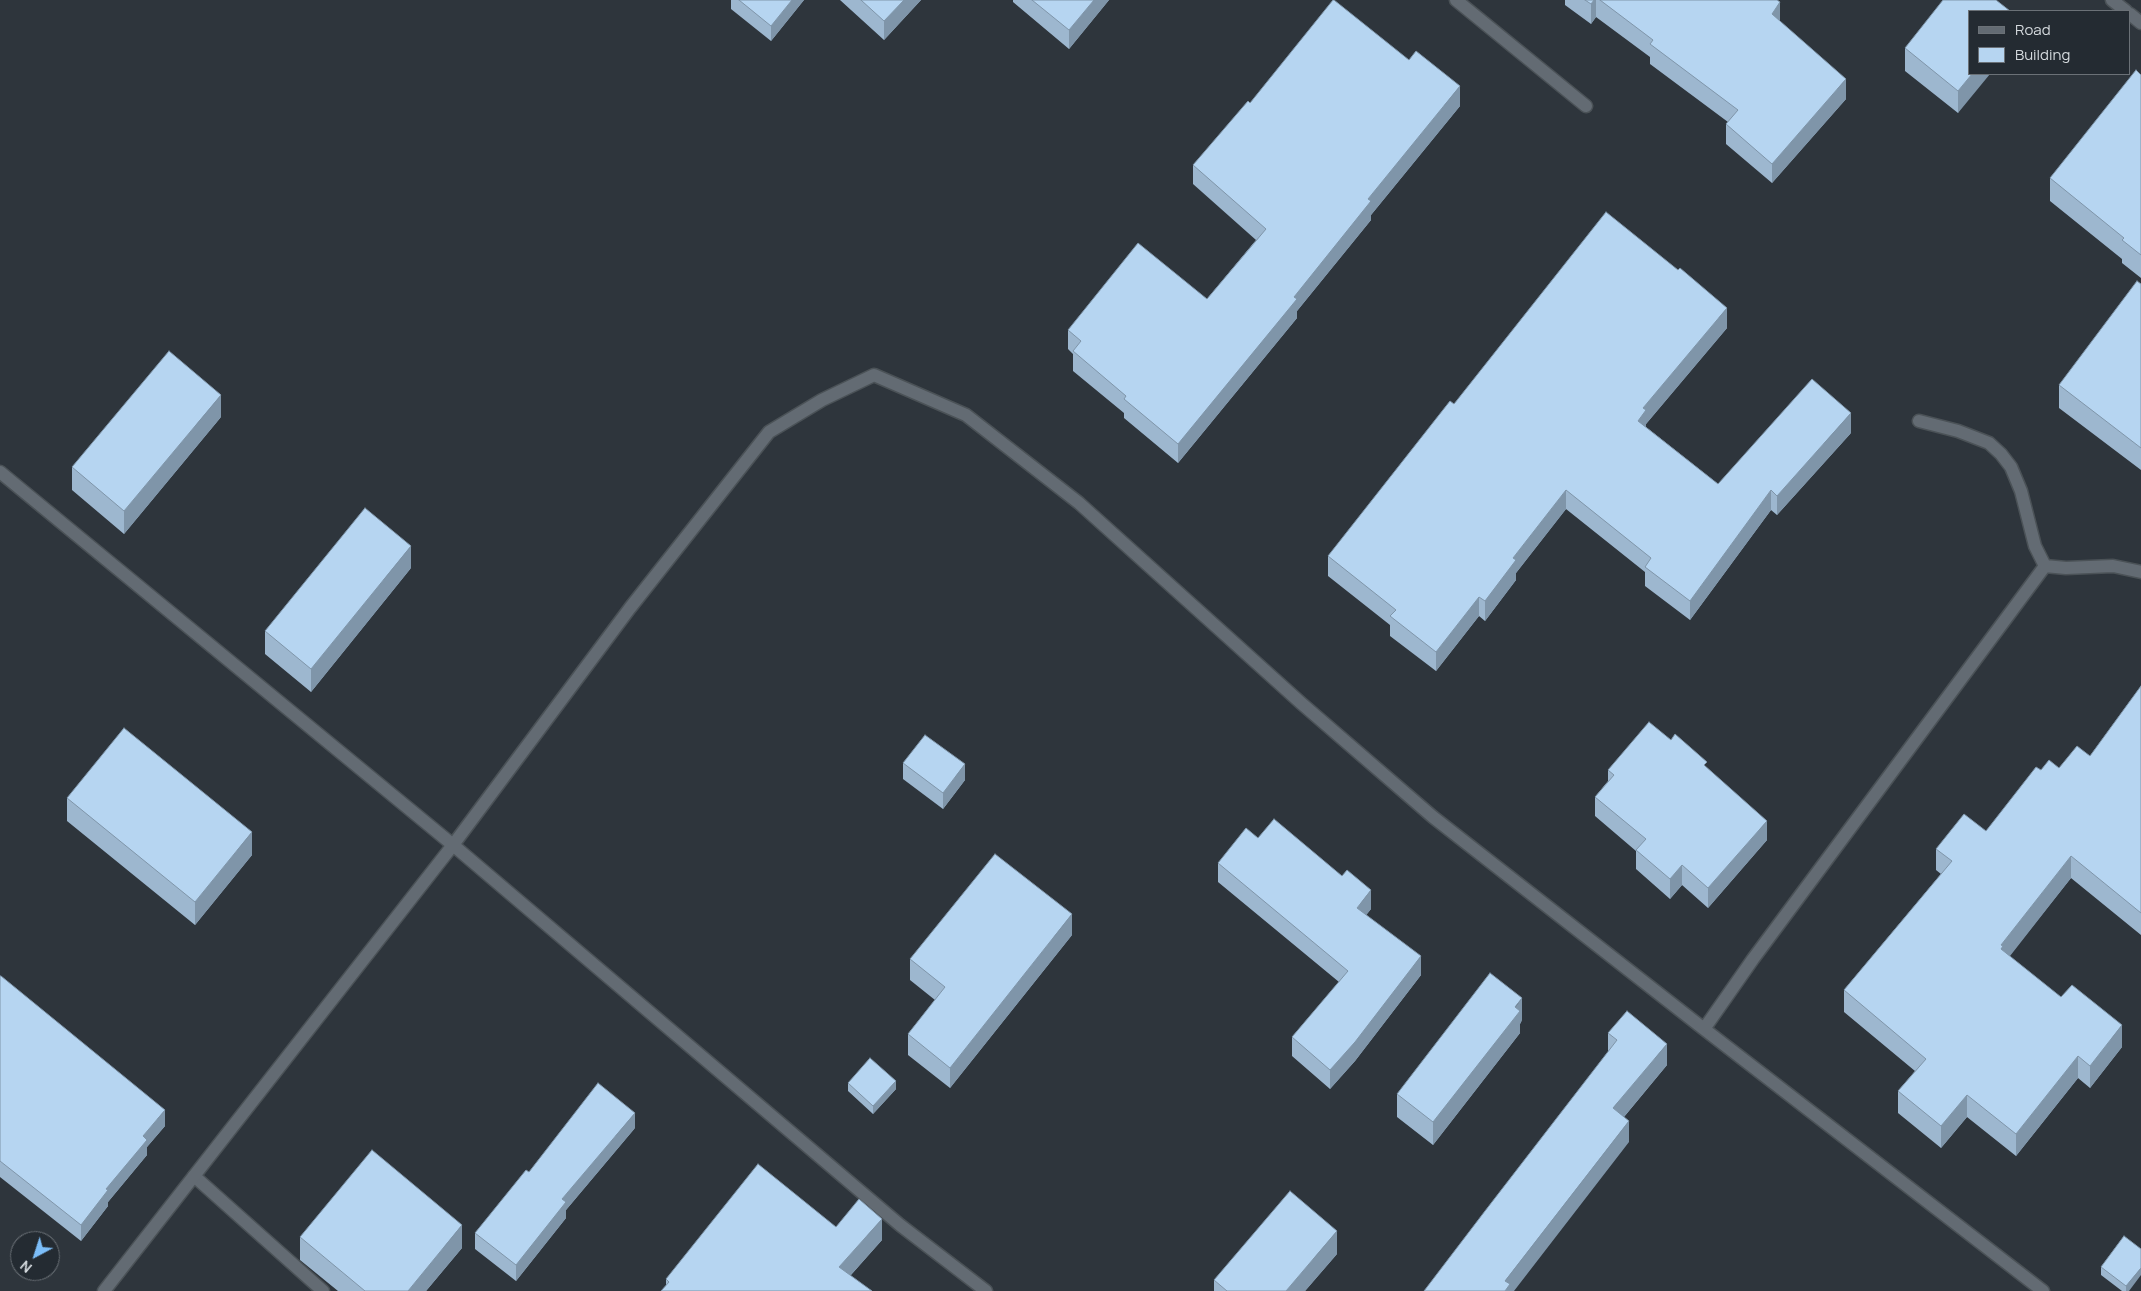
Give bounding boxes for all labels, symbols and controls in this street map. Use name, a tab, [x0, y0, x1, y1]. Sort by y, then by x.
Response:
legend	[1968, 10, 2131, 75]
text: Road	[2015, 19, 2051, 40]
text: Building	[2015, 44, 2070, 65]
north arrow	[10, 1231, 60, 1281]
text: N	[16, 1257, 36, 1278]

